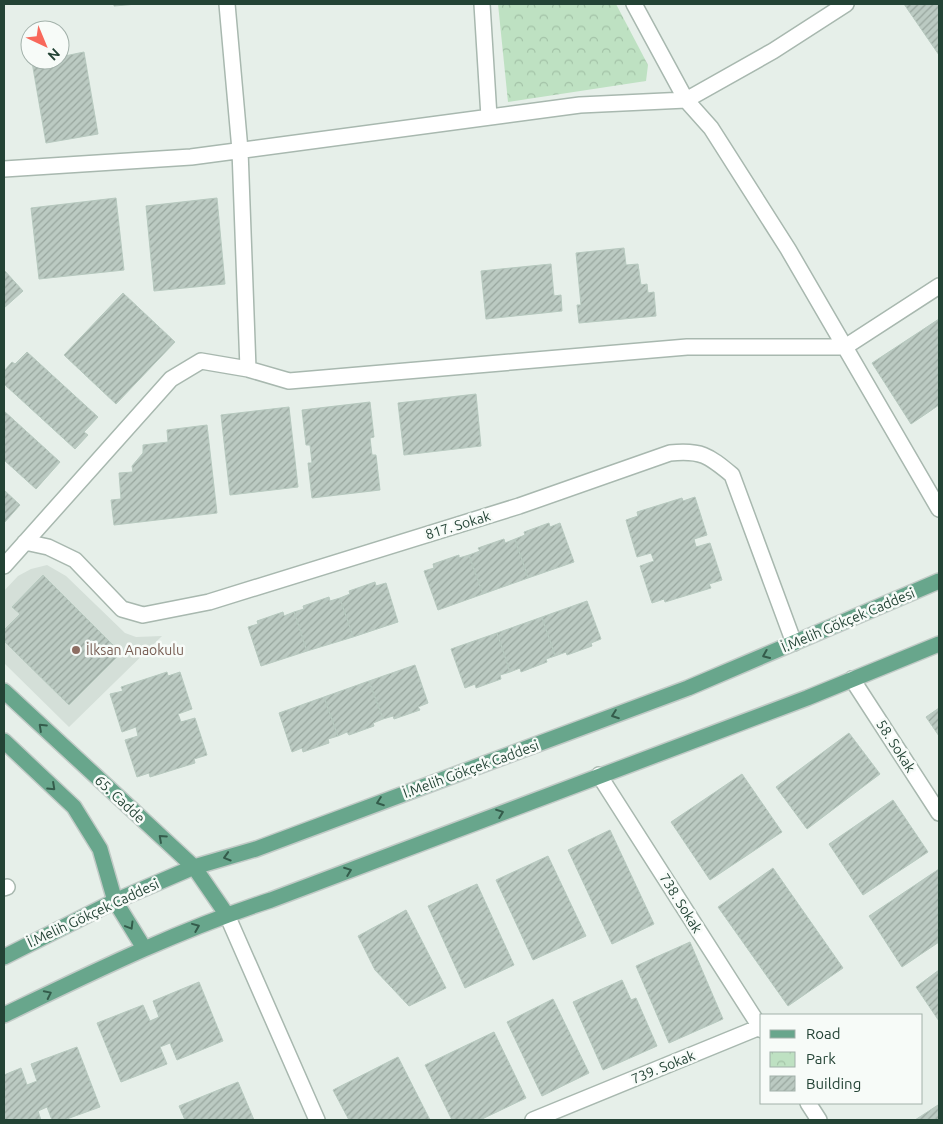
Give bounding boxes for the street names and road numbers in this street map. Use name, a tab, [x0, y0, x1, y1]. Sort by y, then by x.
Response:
street label: 817. Sokak	[424, 508, 492, 542]
street label: İ.Melih Gökçek Caddesi	[779, 585, 917, 655]
street label: 58. Sokak	[873, 717, 919, 775]
street label: İ.Melih Gökçek Caddesi	[401, 737, 541, 801]
street label: 65. Cadde	[92, 772, 148, 826]
street label: 738. Sokak	[656, 870, 706, 936]
street label: İ.Melih Gökçek Caddesi	[25, 875, 161, 951]
street label: 739. Sokak	[629, 1047, 697, 1087]

